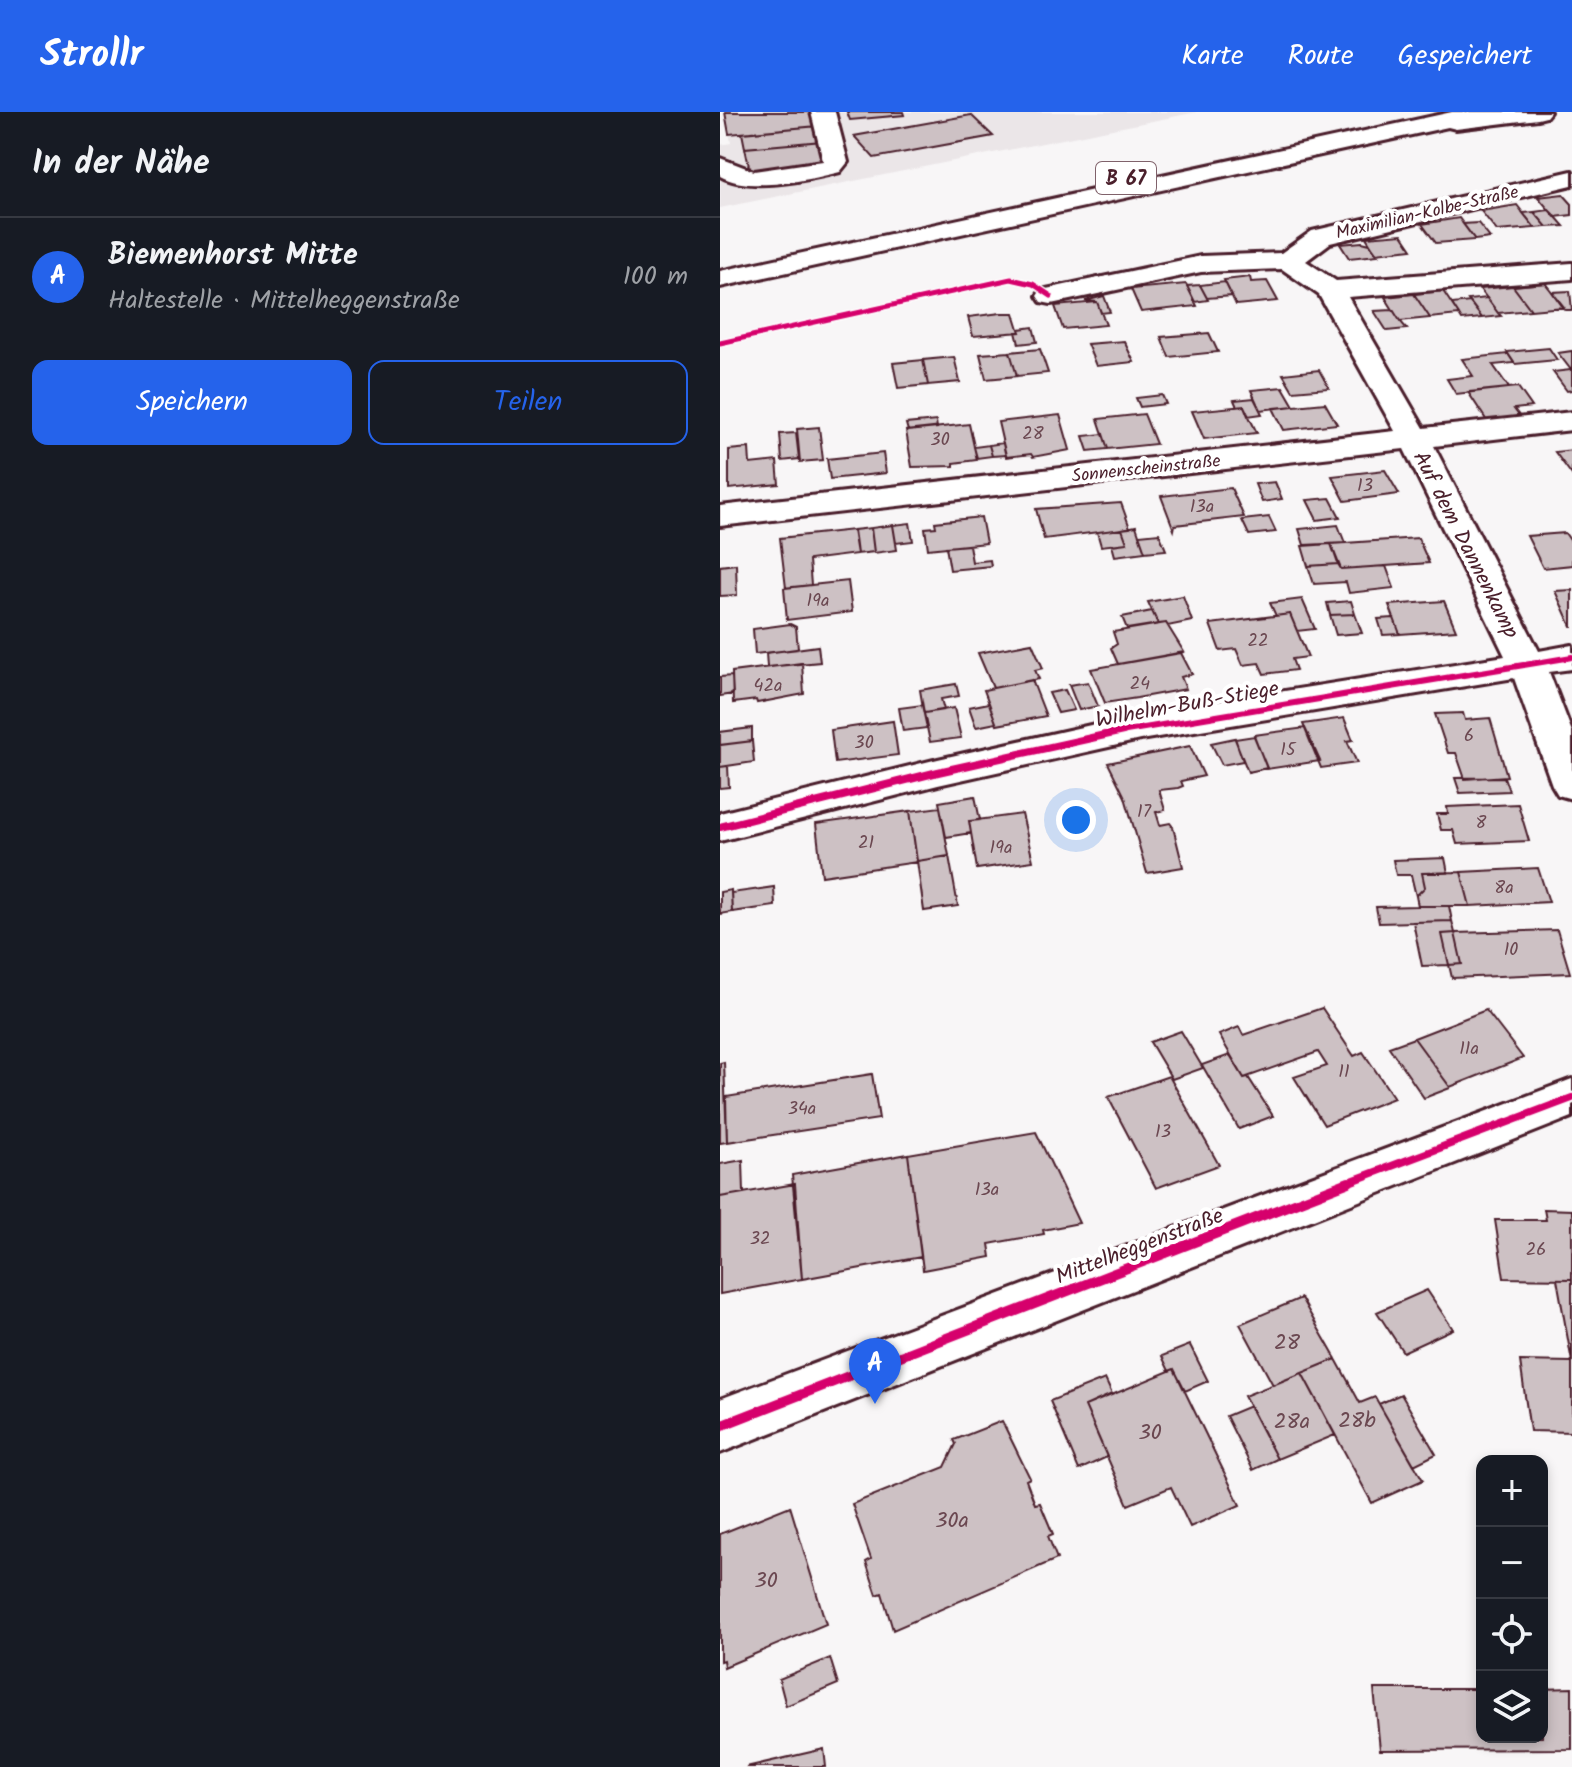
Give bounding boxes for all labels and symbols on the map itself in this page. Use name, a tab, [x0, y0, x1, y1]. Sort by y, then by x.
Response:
road number: B 67	[1096, 162, 1156, 194]
street label: Maximilian-Kolbe-Straße	[1333, 178, 1522, 249]
house number: 28	[1022, 420, 1044, 449]
house number: 30	[930, 426, 950, 455]
street label: Auf dem Dannenkamp	[1402, 445, 1527, 646]
street label: Sonnenscheinstraße	[1070, 447, 1222, 492]
house number: 13	[1357, 472, 1373, 501]
house number: 13a	[1190, 493, 1214, 522]
house number: 19a	[807, 587, 829, 616]
house number: 22	[1248, 627, 1268, 656]
house number: 24	[1130, 670, 1150, 699]
house number: 42a	[754, 672, 782, 701]
street label: Wilhelm-Buß-Stiege	[1093, 672, 1282, 739]
house number: 6	[1464, 722, 1474, 751]
house number: 30	[854, 729, 874, 758]
house number: 15	[1280, 736, 1297, 765]
house number: 17	[1137, 798, 1152, 827]
your location	[1056, 800, 1096, 840]
house number: 8	[1476, 809, 1487, 838]
house number: 21	[858, 829, 874, 858]
house number: 19a	[990, 834, 1012, 863]
house number: 8a	[1494, 874, 1514, 903]
house number: 10	[1504, 936, 1518, 965]
house number: 11a	[1459, 1035, 1479, 1064]
house number: 11	[1338, 1058, 1350, 1087]
house number: 34a	[788, 1095, 816, 1124]
house number: 13	[1155, 1118, 1171, 1147]
house number: 13a	[975, 1176, 999, 1205]
street label: Mittelheggenstraße	[1051, 1199, 1229, 1295]
house number: 32	[750, 1225, 770, 1254]
house number: 26	[1526, 1236, 1546, 1265]
house number: 28	[1274, 1326, 1301, 1361]
pin: A	[849, 1338, 901, 1404]
house number: 28b	[1338, 1404, 1376, 1439]
house number: 28a	[1274, 1405, 1310, 1440]
house number: 30	[1138, 1416, 1162, 1451]
house number: 30a	[935, 1504, 969, 1539]
house number: 30	[754, 1564, 778, 1599]

